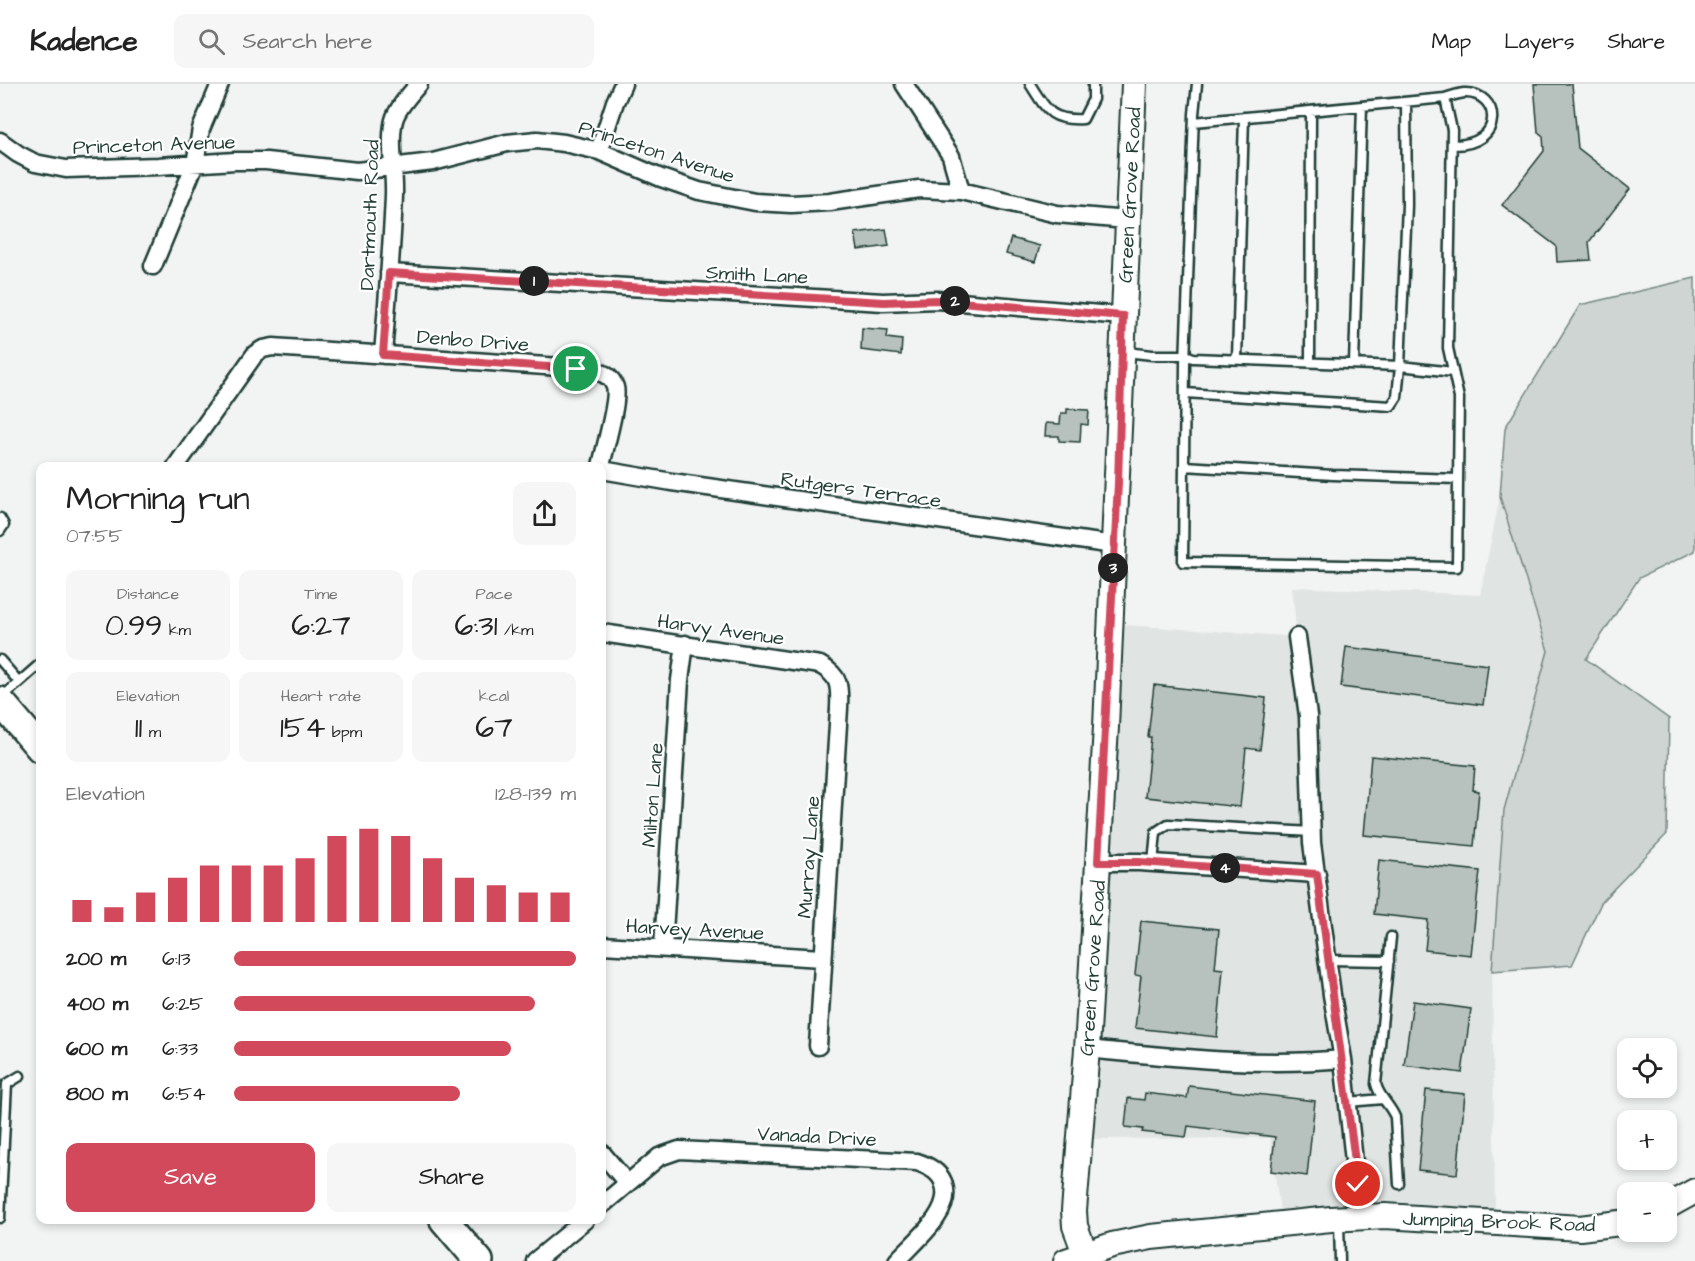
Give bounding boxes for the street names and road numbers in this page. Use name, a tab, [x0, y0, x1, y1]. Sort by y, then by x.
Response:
street label: Green Grove Road	[1111, 107, 1149, 284]
street label: Princeton Avenue	[575, 114, 739, 190]
street label: Princeton Avenue	[72, 128, 236, 162]
street label: Dartmouth Road	[353, 139, 387, 291]
street label: Smith Lane	[705, 258, 809, 292]
street label: Denbo Drive	[416, 323, 530, 359]
street label: Rutgers Terrace	[779, 465, 943, 516]
street label: Harvy Avenue	[656, 607, 786, 654]
street label: Milton Lane	[635, 742, 671, 848]
street label: Murray Lane	[791, 795, 828, 919]
street label: Green Grove Road	[1073, 879, 1113, 1057]
street label: Harvey Avenue	[625, 912, 765, 949]
street label: Vanada Drive	[757, 1120, 878, 1154]
street label: Jumping Brook Road	[1402, 1205, 1596, 1240]

